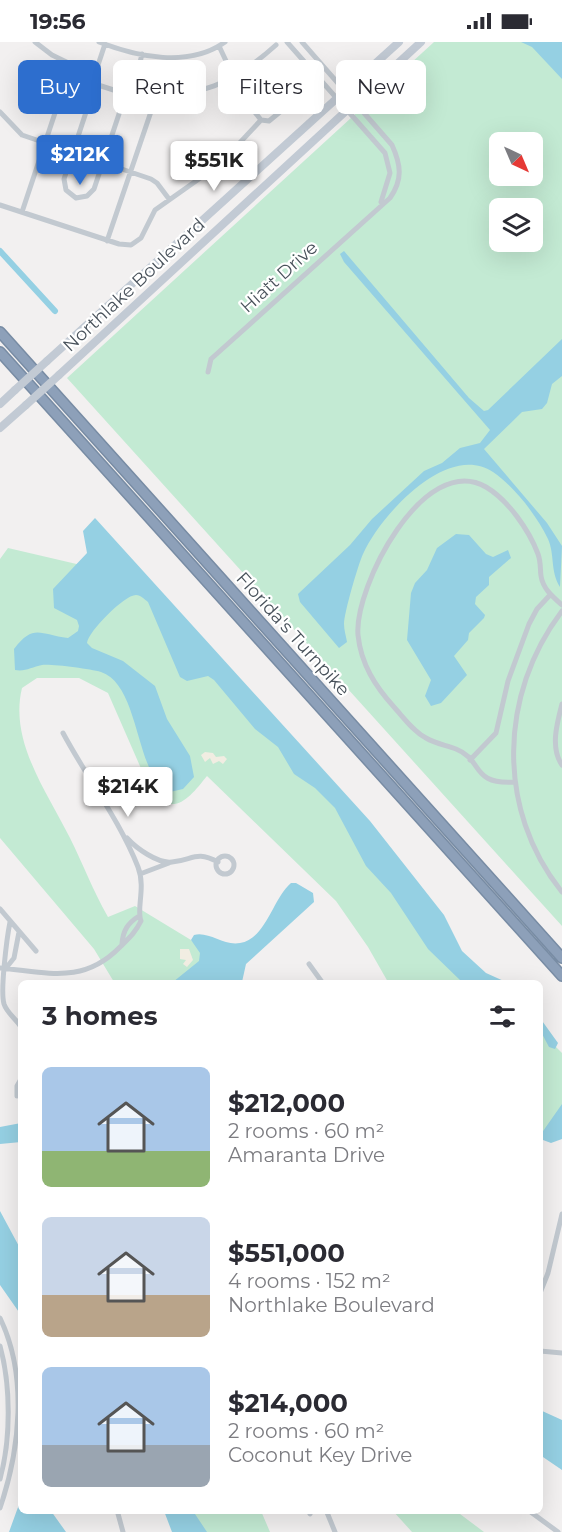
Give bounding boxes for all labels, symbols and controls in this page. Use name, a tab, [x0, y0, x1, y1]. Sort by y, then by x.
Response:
text: 19:56	[30, 8, 86, 35]
chip: Buy	[18, 60, 101, 114]
chip: Rent	[113, 60, 206, 114]
chip: Filters	[218, 60, 324, 114]
chip: New	[336, 60, 426, 114]
north arrow	[489, 132, 543, 186]
map controls	[489, 132, 543, 252]
pin: $212K	[38, 135, 122, 186]
pin: $551K	[172, 141, 256, 192]
text: $212K	[51, 142, 110, 166]
text: $551K	[184, 148, 244, 172]
button: layers	[489, 198, 543, 252]
street label: Northlake Boulevard	[58, 214, 210, 356]
street label: Hiatt Drive	[236, 237, 322, 317]
street label: Florida's Turnpike	[232, 568, 354, 701]
pin: $214K	[86, 767, 170, 818]
text: $214K	[98, 774, 158, 798]
text: 3 homes	[42, 1000, 157, 1032]
icon: filters	[486, 1000, 519, 1033]
text: $212,000	[228, 1087, 345, 1119]
icon: home	[90, 1091, 162, 1163]
text: 2 rooms · 60 m²	[228, 1119, 384, 1143]
text: Amaranta Drive	[228, 1143, 385, 1167]
text: $551,000	[228, 1237, 345, 1269]
icon: home	[90, 1241, 162, 1313]
text: 4 rooms · 152 m²	[228, 1269, 391, 1293]
text: Northlake Boulevard	[228, 1293, 435, 1317]
text: $214,000	[228, 1387, 348, 1419]
icon: home	[90, 1391, 162, 1463]
text: 2 rooms · 60 m²	[228, 1419, 384, 1443]
text: Coconut Key Drive	[228, 1443, 412, 1467]

